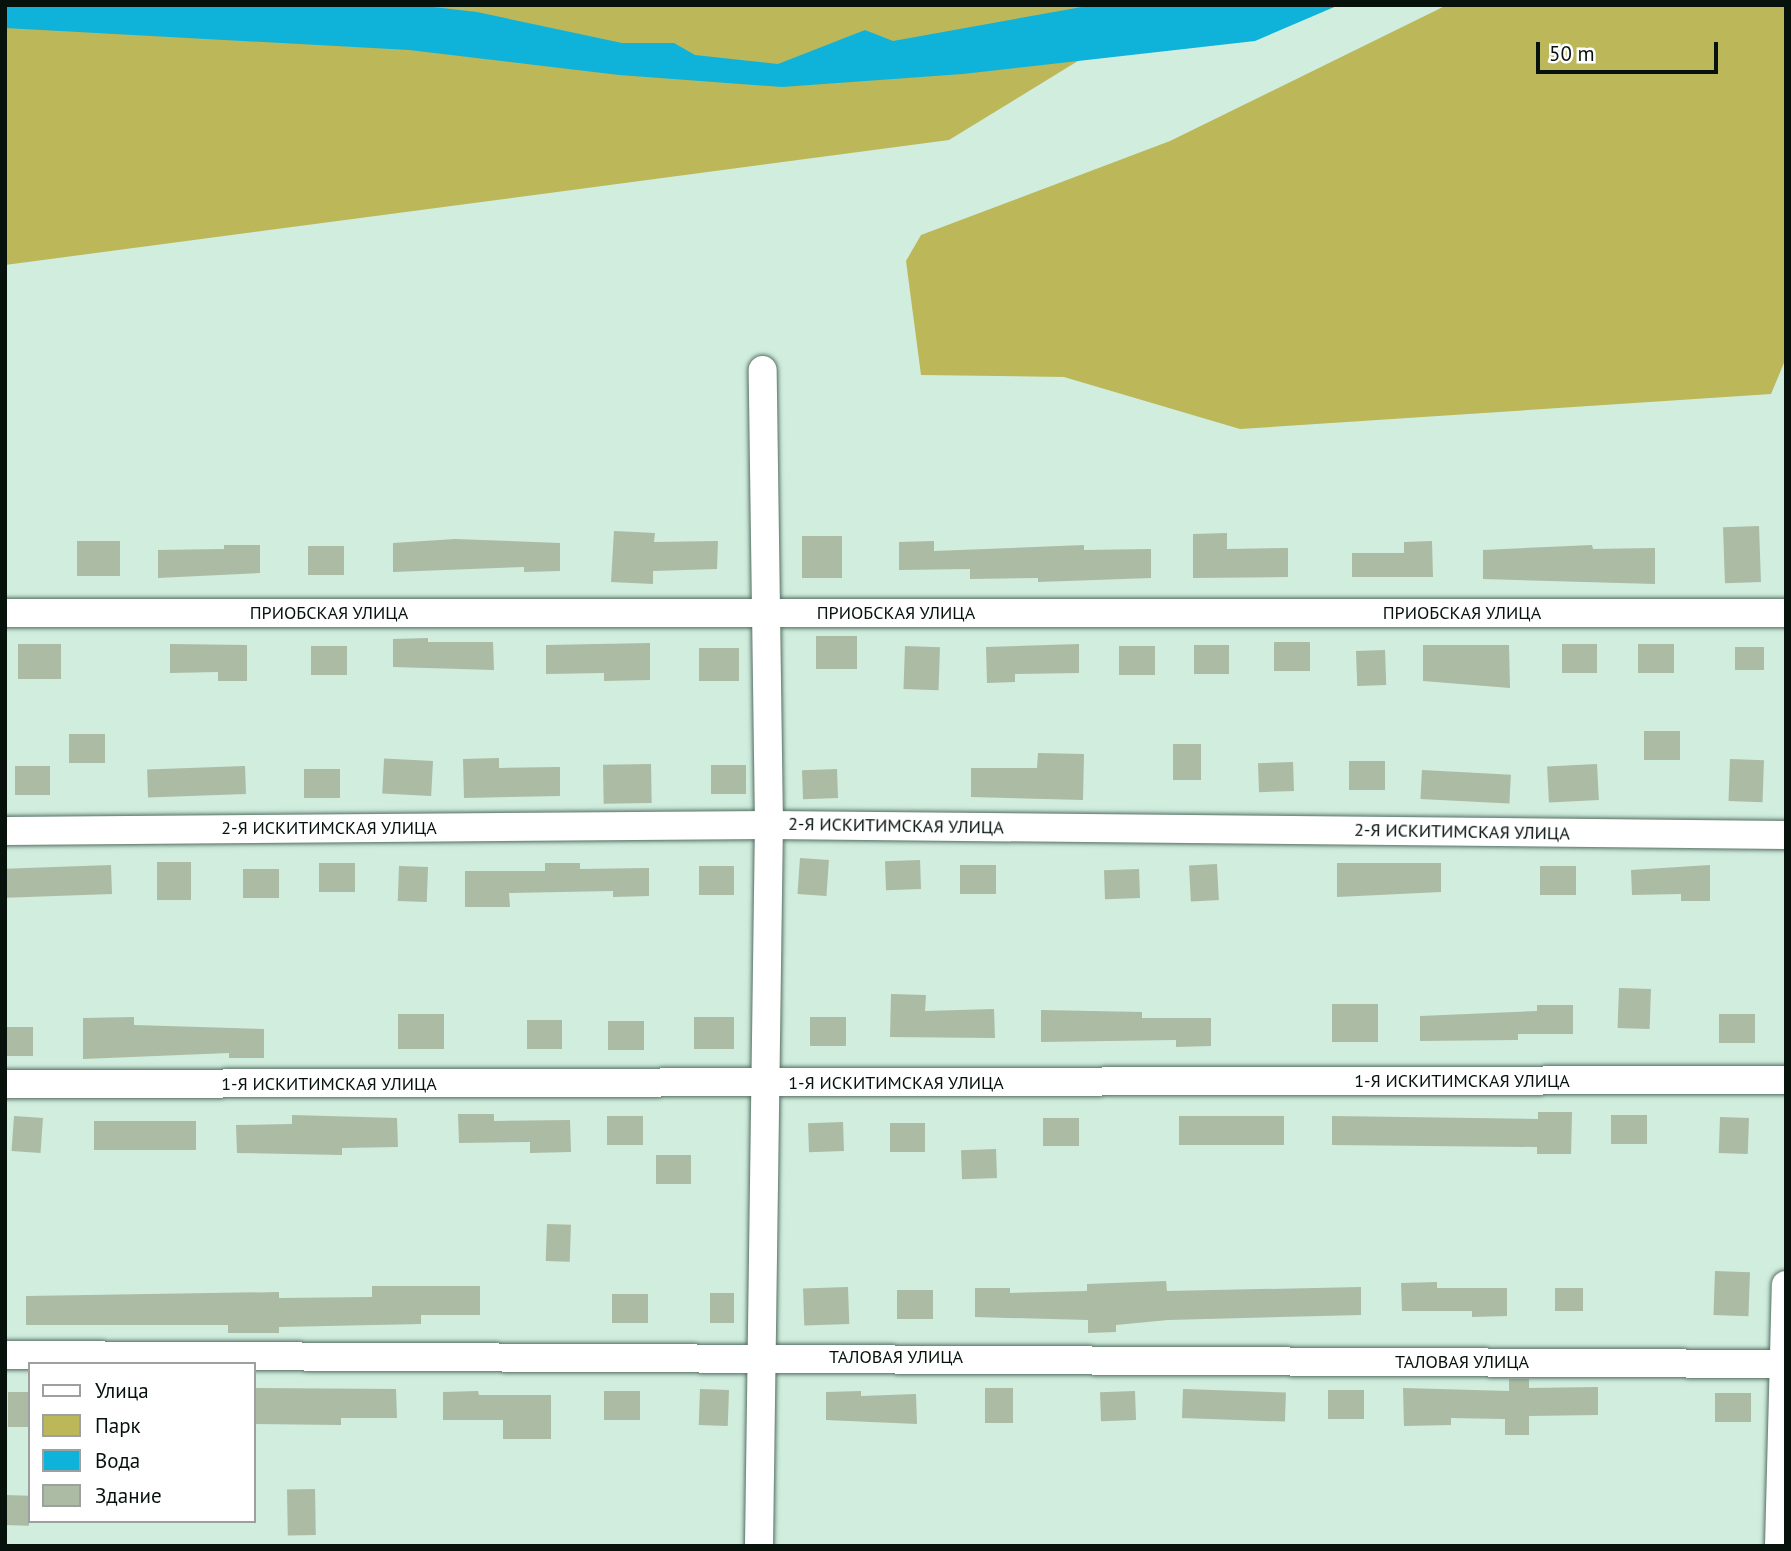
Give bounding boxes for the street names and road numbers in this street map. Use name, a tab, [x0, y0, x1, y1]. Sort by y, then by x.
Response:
street label: ПРИОБСКАЯ УЛИЦА	[249, 602, 409, 624]
street label: ПРИОБСКАЯ УЛИЦА	[816, 602, 976, 624]
street label: ПРИОБСКАЯ УЛИЦА	[1382, 602, 1542, 624]
street label: 2-Я ИСКИТИМСКАЯ УЛИЦА	[788, 813, 1004, 839]
street label: 2-Я ИСКИТИМСКАЯ УЛИЦА	[221, 817, 437, 839]
street label: 2-Я ИСКИТИМСКАЯ УЛИЦА	[1354, 819, 1570, 845]
street label: 1-Я ИСКИТИМСКАЯ УЛИЦА	[1354, 1070, 1570, 1092]
street label: 1-Я ИСКИТИМСКАЯ УЛИЦА	[788, 1072, 1004, 1094]
street label: 1-Я ИСКИТИМСКАЯ УЛИЦА	[221, 1073, 437, 1095]
street label: ТАЛОВАЯ УЛИЦА	[829, 1346, 963, 1368]
street label: ТАЛОВАЯ УЛИЦА	[1395, 1351, 1529, 1373]

